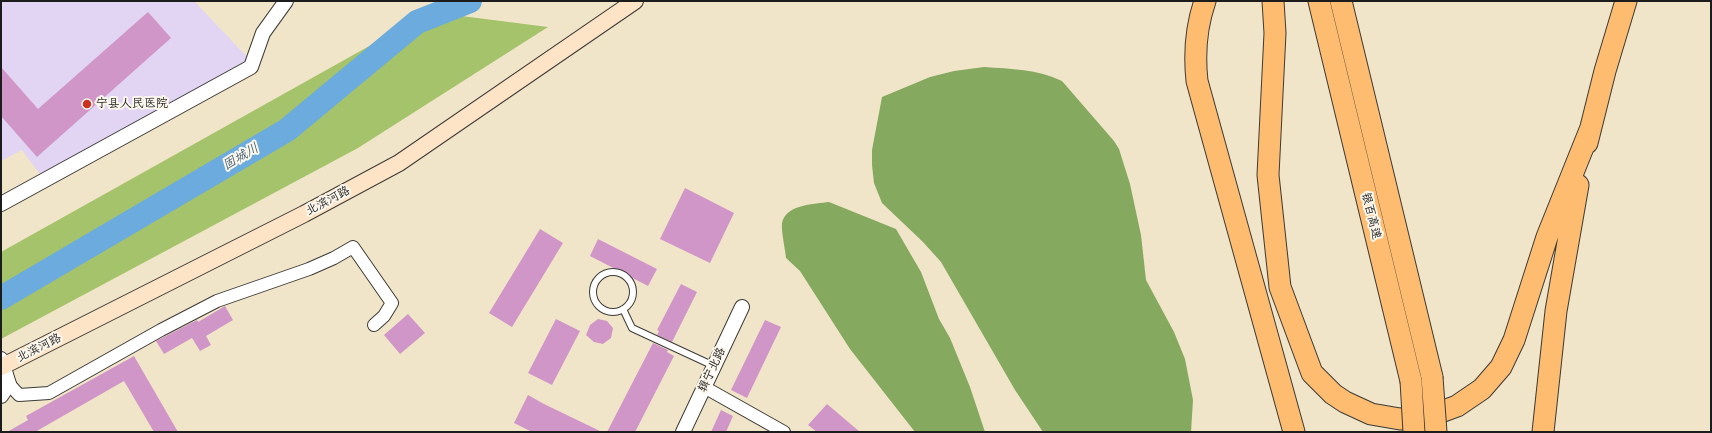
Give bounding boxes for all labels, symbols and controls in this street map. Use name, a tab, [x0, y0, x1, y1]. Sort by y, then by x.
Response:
place label: 宁县人民医院	[96, 97, 168, 111]
marker: 宁县人民医院	[81, 98, 93, 110]
water label: 固城川	[220, 140, 262, 174]
street label: 北滨河路	[303, 183, 353, 219]
street label: 银百高速	[1358, 191, 1384, 241]
street label: 北滨河路	[14, 331, 64, 365]
street label: 辑宁北路	[695, 345, 729, 395]

